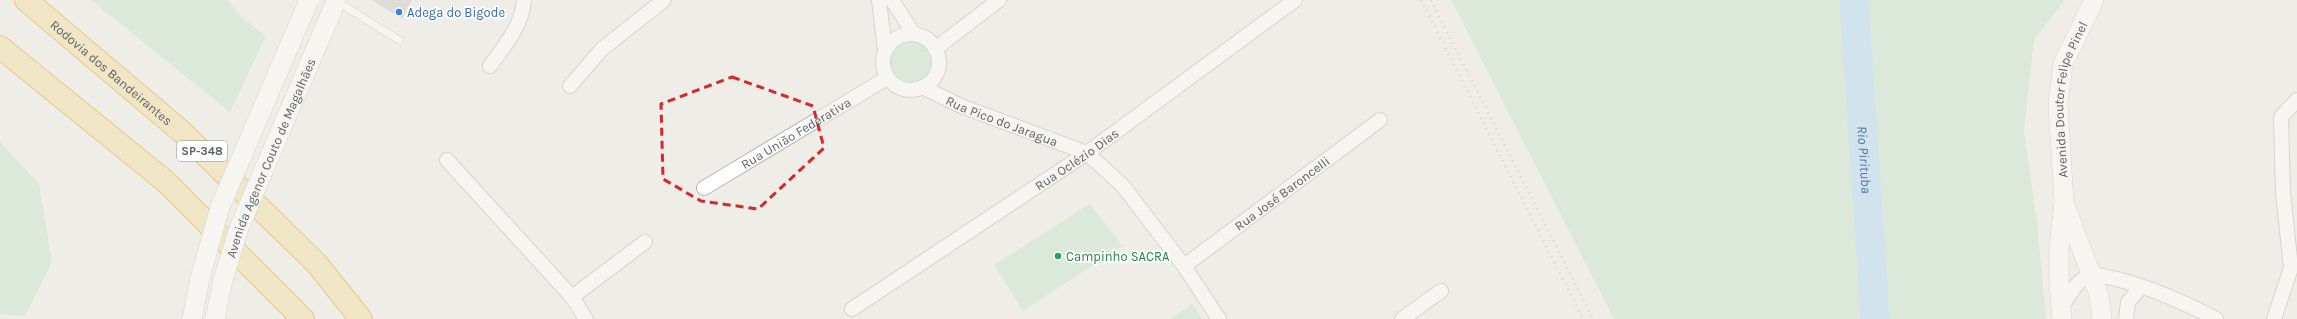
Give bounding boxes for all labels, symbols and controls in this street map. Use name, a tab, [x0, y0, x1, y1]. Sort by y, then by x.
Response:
place label: Adega do Bigode	[407, 5, 505, 20]
marker: Adega do Bigode	[394, 7, 404, 17]
street label: Rodovia dos Bandeirantes	[48, 17, 176, 128]
street label: Avenida Doutor Felipe Pinel	[2051, 19, 2090, 178]
street label: Avenida Agenor Couto de Magalhães	[223, 56, 318, 259]
street label: Rua Pico do Jaragua	[944, 92, 1060, 149]
street label: Rua União Federativa	[738, 94, 853, 172]
street label: Rua Oclézio Dias	[1032, 125, 1121, 193]
water label: Rio Pirituba	[1854, 125, 1875, 194]
road number: SP-348	[177, 141, 227, 161]
street label: Rua José Baroncelli	[1231, 153, 1332, 233]
place label: Campinho SACRA	[1066, 249, 1170, 264]
marker: Campinho SACRA	[1053, 251, 1063, 261]

